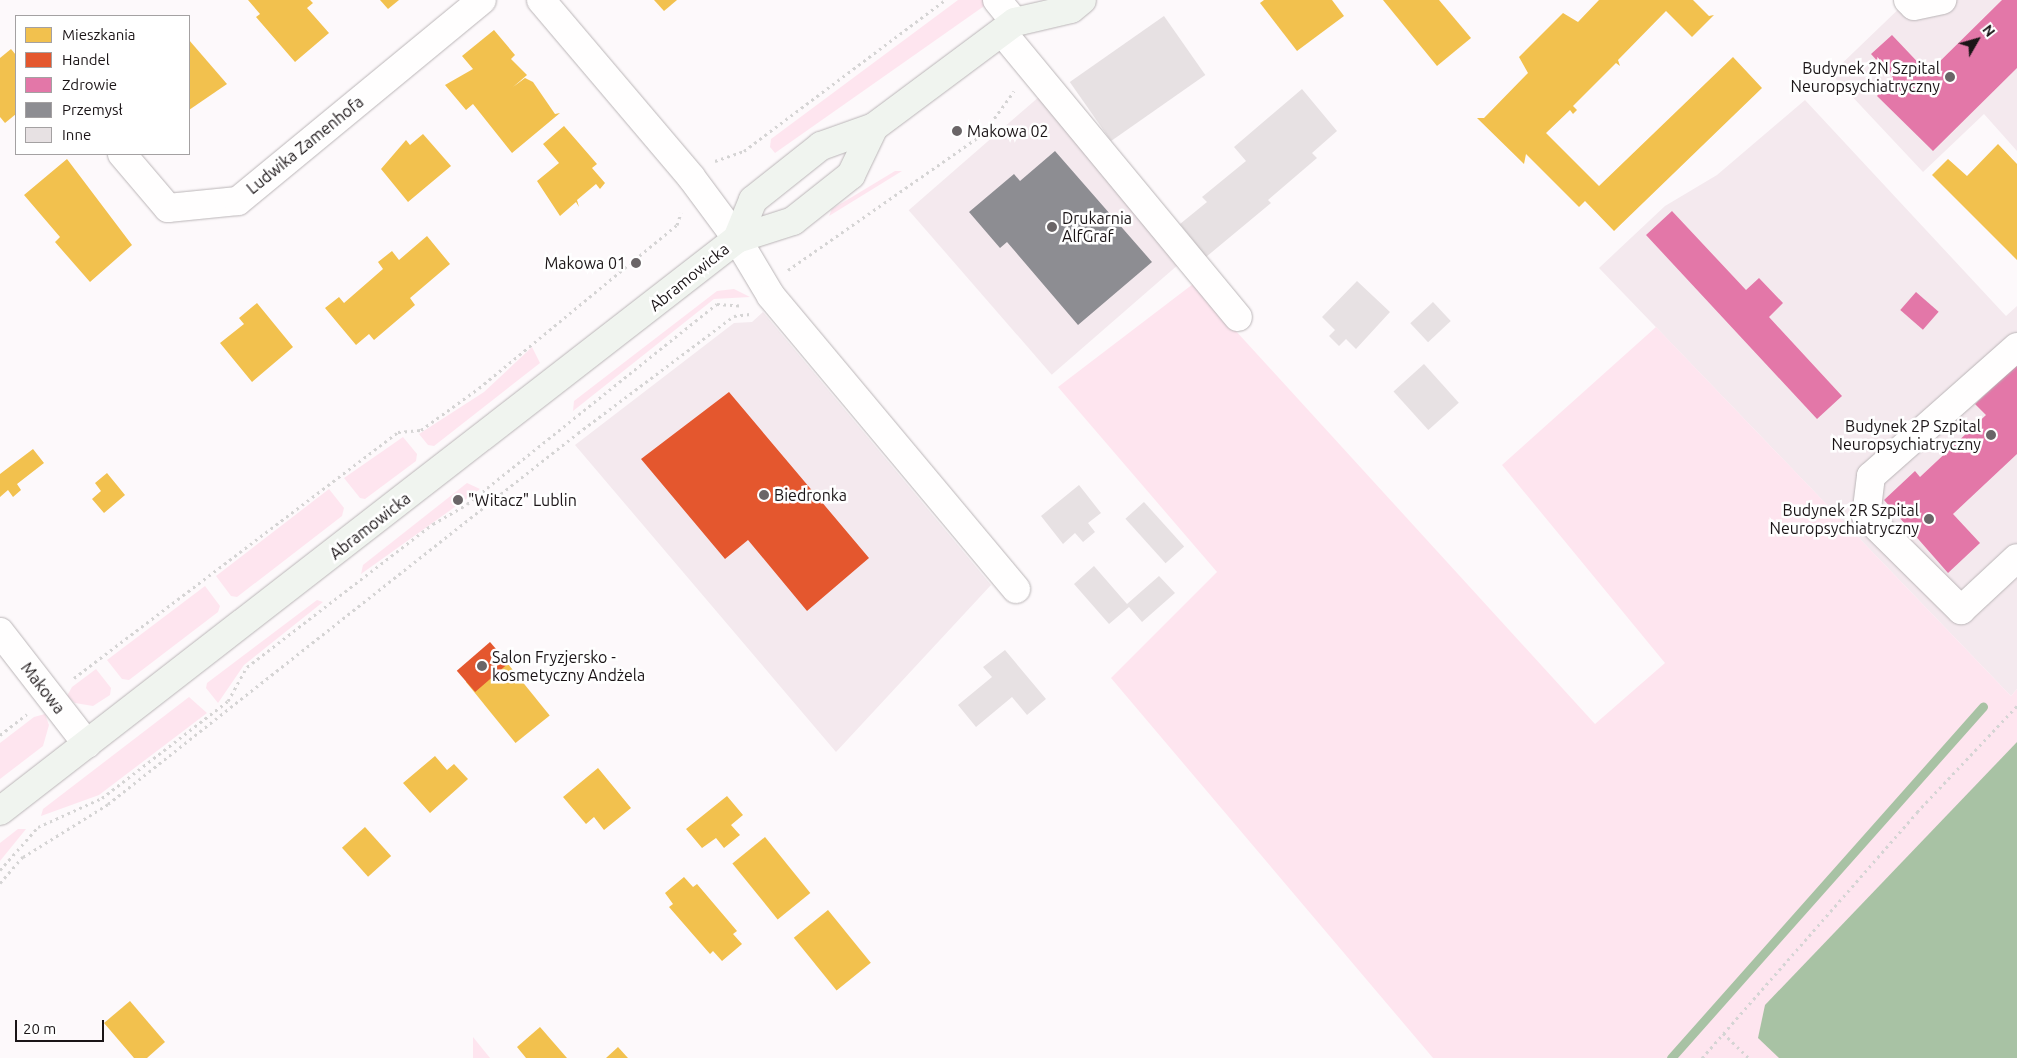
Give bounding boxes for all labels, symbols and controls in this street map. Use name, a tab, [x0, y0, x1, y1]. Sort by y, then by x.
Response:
legend	[15, 15, 190, 155]
north arrow	[1952, 15, 2002, 65]
text: N	[1979, 22, 1998, 40]
text: Mieszkania	[62, 26, 136, 43]
text: Handel	[62, 51, 110, 68]
place label: Budynek 2N Szpital Neuropsychiatryczny	[1791, 58, 1940, 96]
marker: Budynek 2N Szpital Neuropsychiatryczny	[1944, 71, 1956, 83]
text: Zdrowie	[62, 76, 117, 93]
street label: Ludwika Zamenhofa	[243, 92, 367, 198]
text: Przemysł	[62, 101, 122, 118]
place label: Makowa 02	[967, 121, 1049, 141]
marker: Makowa 02	[951, 125, 963, 137]
text: Inne	[62, 126, 91, 143]
place label: Drukarnia AlfGraf	[1062, 208, 1132, 246]
marker: Drukarnia AlfGraf	[1046, 221, 1058, 233]
street label: Abramowicka	[645, 239, 733, 315]
place label: Makowa 01	[544, 253, 626, 273]
marker: Makowa 01	[630, 257, 642, 269]
place label: Budynek 2P Szpital Neuropsychiatryczny	[1832, 416, 1981, 454]
marker: Budynek 2P Szpital Neuropsychiatryczny	[1985, 429, 1997, 441]
place label: Biedronka	[774, 485, 847, 505]
street label: Abramowicka	[326, 489, 414, 563]
marker: Biedronka	[758, 489, 770, 501]
place label: "Witacz" Lublin	[468, 490, 577, 510]
marker: "Witacz" Lublin	[452, 494, 464, 506]
place label: Budynek 2R Szpital Neuropsychiatryczny	[1770, 500, 1919, 538]
marker: Budynek 2R Szpital Neuropsychiatryczny	[1923, 513, 1935, 525]
place label: Salon Fryzjersko - kosmetyczny Andżela	[492, 647, 645, 685]
street label: Makowa	[17, 659, 69, 717]
marker: Salon Fryzjersko - kosmetyczny Andżela	[476, 660, 488, 672]
scale bar	[18, 1010, 106, 1042]
text: 20 m	[23, 1020, 56, 1037]

